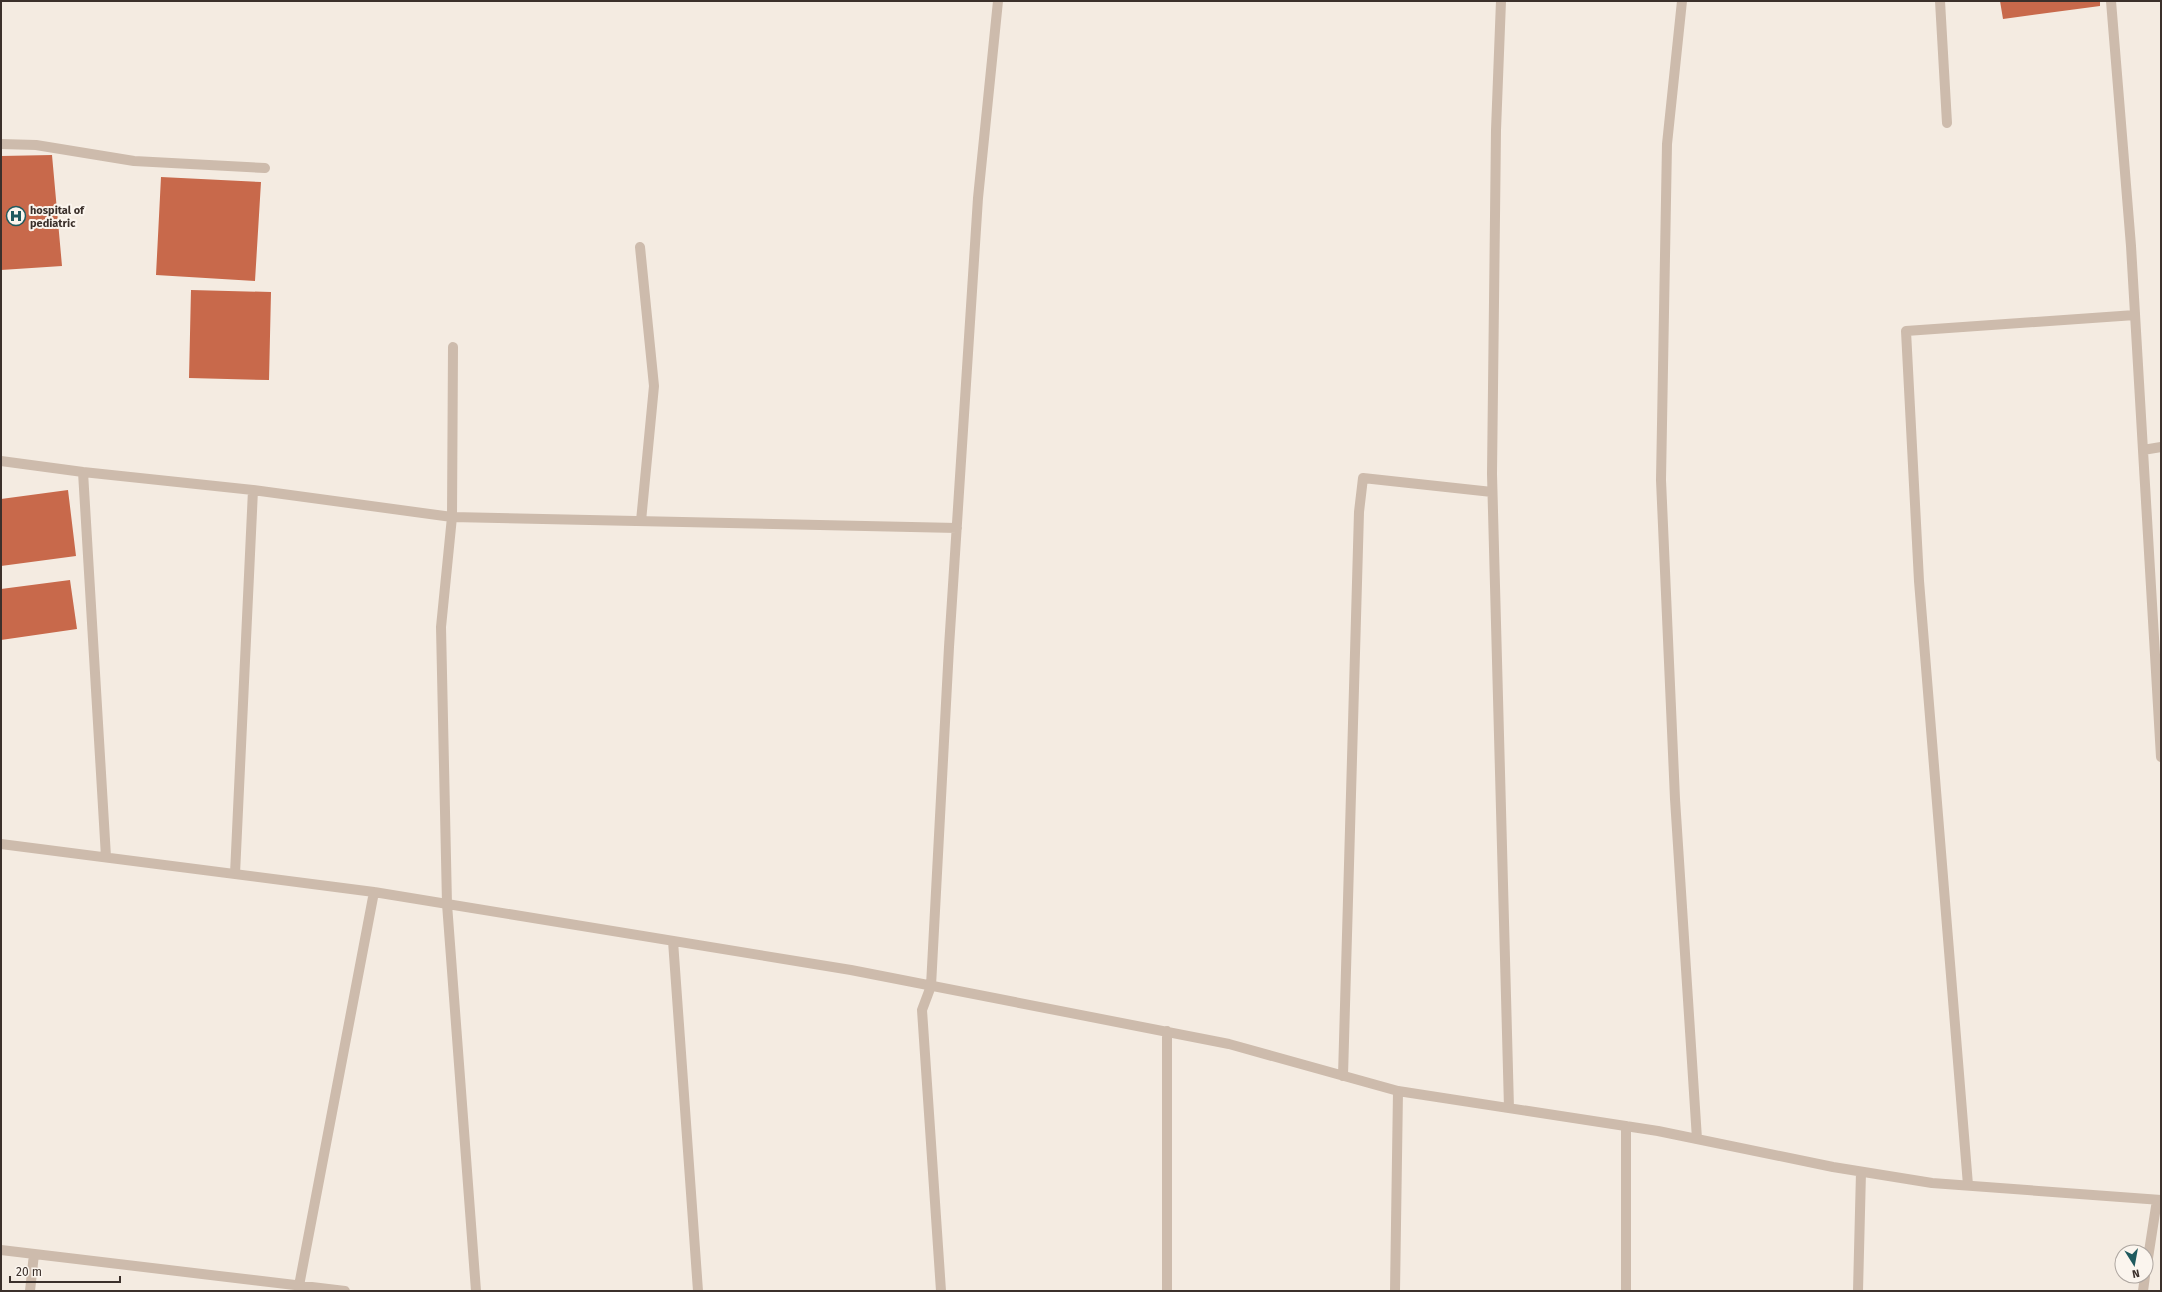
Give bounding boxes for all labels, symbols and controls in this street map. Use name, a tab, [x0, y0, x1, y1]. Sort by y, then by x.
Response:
place label: hospital of pediatric	[30, 204, 85, 230]
hospital icon: hospital of pediatric	[5, 205, 27, 227]
north arrow	[2114, 1244, 2154, 1284]
scale bar	[10, 1258, 120, 1284]
text: 20 m	[16, 1265, 42, 1279]
text: N	[2131, 1266, 2141, 1280]

